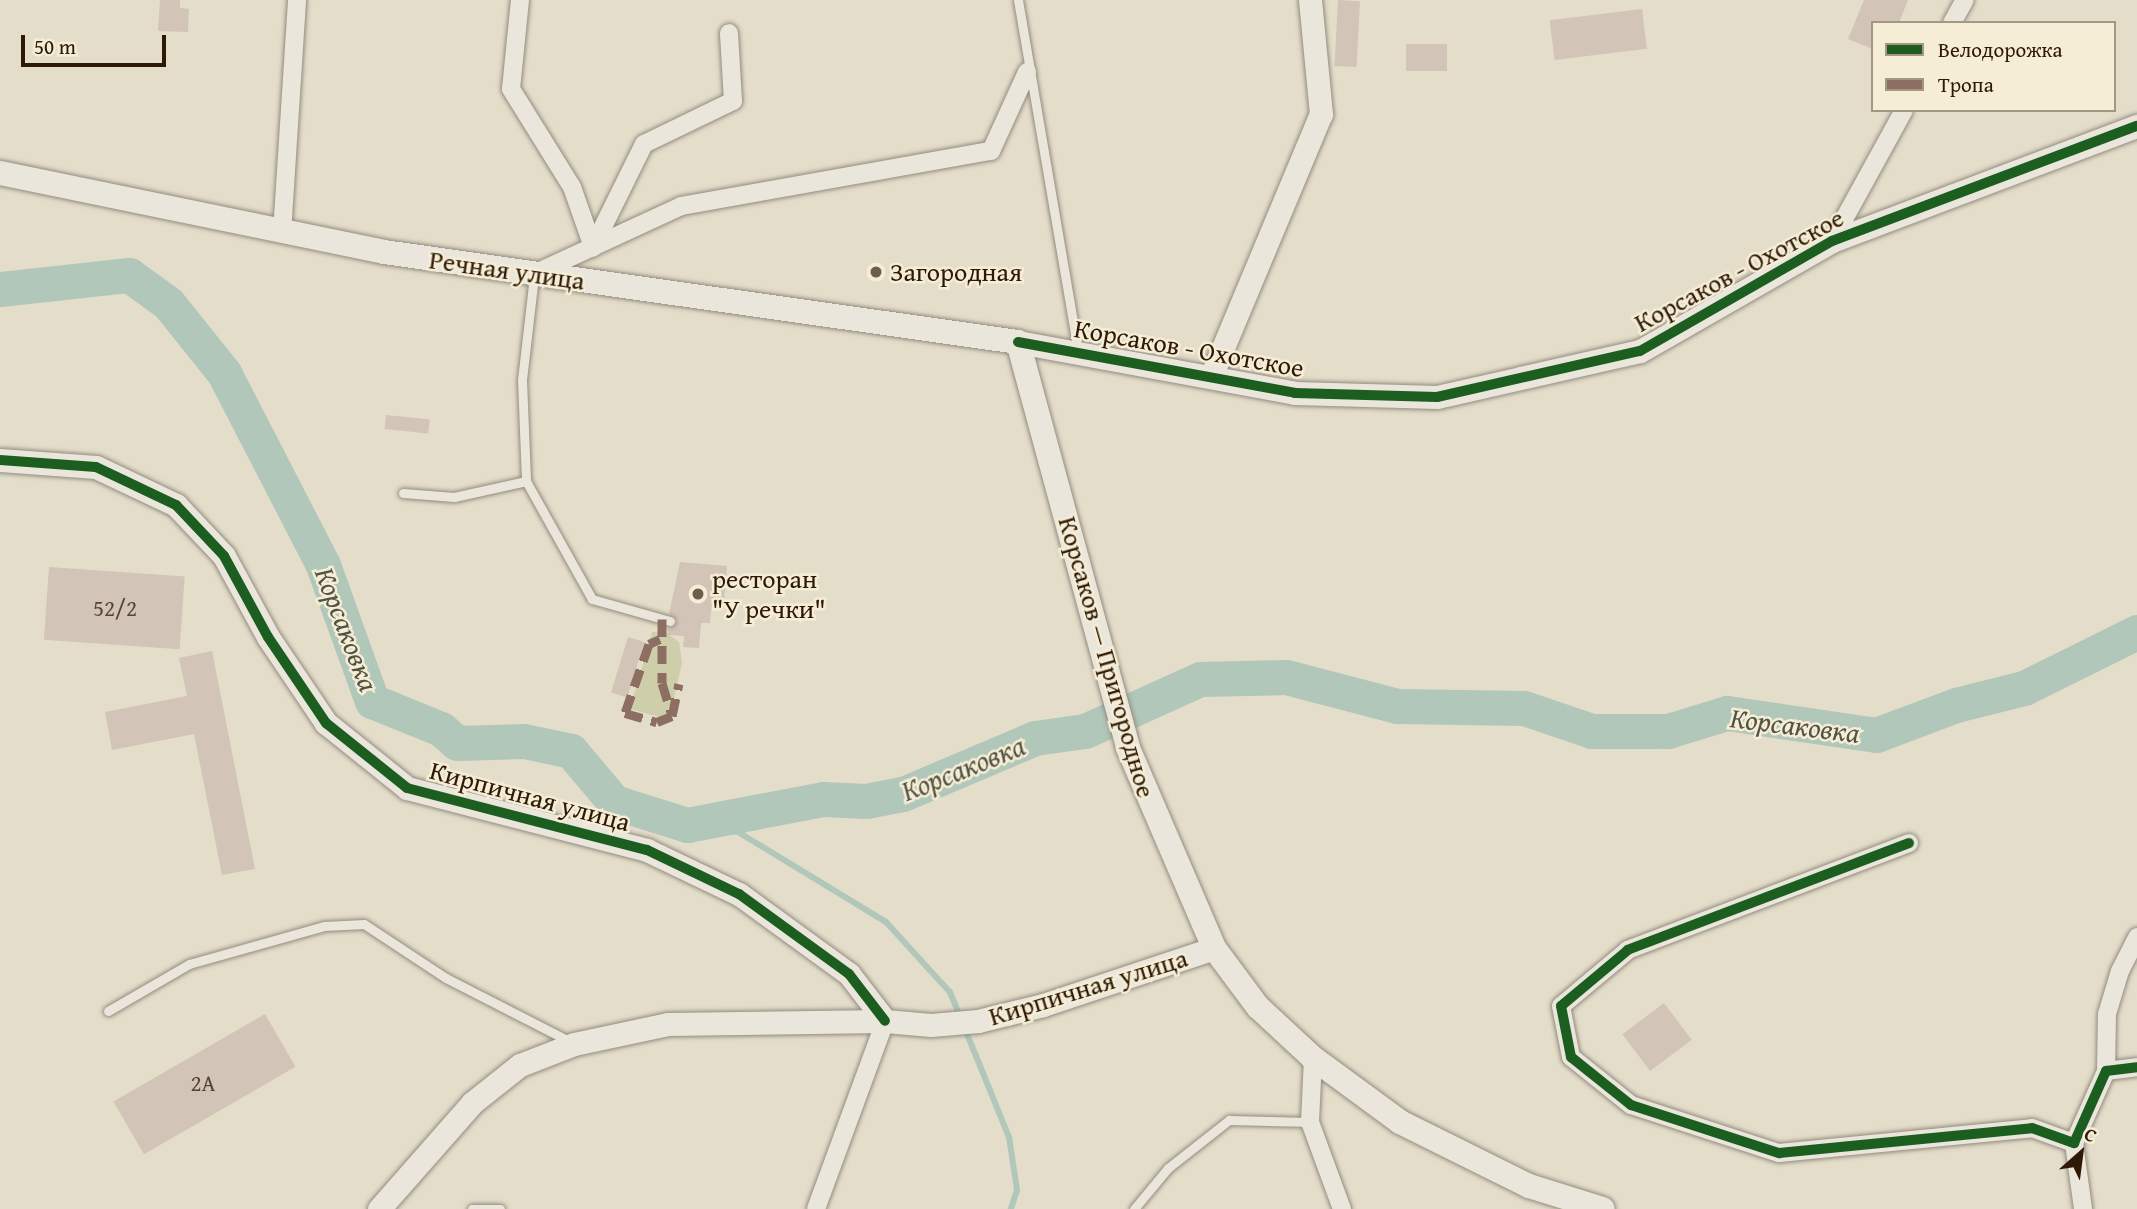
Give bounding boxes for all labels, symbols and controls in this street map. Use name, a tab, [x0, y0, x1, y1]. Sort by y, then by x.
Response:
scale bar	[24, 21, 170, 65]
legend	[1871, 21, 2116, 112]
text: 50 m	[34, 31, 76, 62]
text: Велодорожка	[1938, 34, 2063, 65]
text: Тропа	[1938, 69, 1994, 100]
street label: Корсаков - Охотское	[1629, 202, 1849, 338]
street label: Речная улица	[427, 244, 587, 296]
place label: Загородная	[890, 256, 1022, 288]
marker: Загородная	[868, 264, 884, 280]
street label: Корсаков - Охотское	[1072, 312, 1306, 384]
street label: Корсаков — Пригородное	[1052, 513, 1162, 801]
water label: Корсаковка	[308, 562, 386, 696]
place label: ресторан "У речки"	[712, 563, 826, 624]
marker: ресторан "У речки"	[690, 586, 706, 602]
house number: 52/2	[93, 594, 137, 622]
water label: Корсаковка	[1728, 700, 1862, 750]
water label: Корсаковка	[896, 728, 1030, 808]
street label: Кирпичная улица	[426, 754, 634, 838]
street label: Кирпичная улица	[985, 942, 1191, 1032]
house number: 2А	[190, 1069, 216, 1097]
north arrow	[2046, 1118, 2116, 1188]
text: С	[2080, 1120, 2102, 1149]

